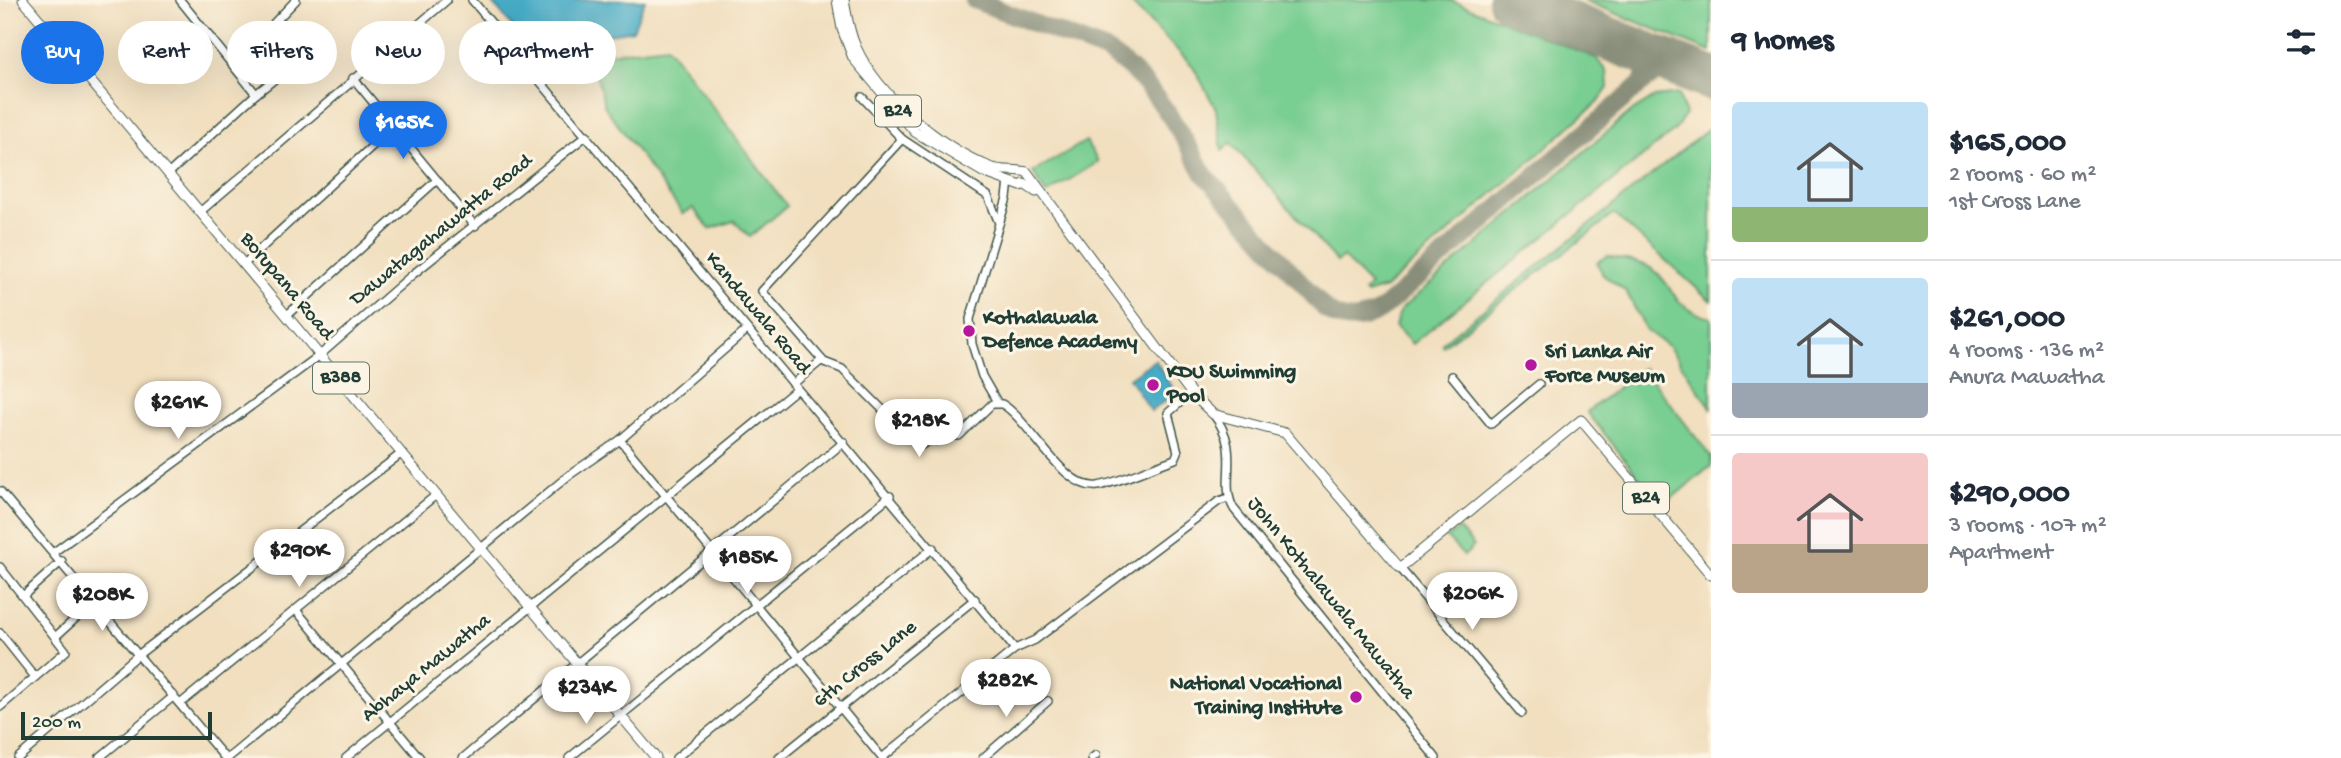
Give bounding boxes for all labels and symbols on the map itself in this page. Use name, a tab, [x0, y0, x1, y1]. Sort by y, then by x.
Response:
road number: B24	[875, 96, 921, 127]
pin: $165K	[354, 102, 452, 161]
street label: Dawatagahawatta Road	[344, 149, 540, 314]
street label: Borupana Road	[233, 227, 340, 347]
street label: Kandawala Road	[698, 248, 817, 382]
place label: Kothalawala Defence Academy	[981, 307, 1138, 356]
marker: Kothalawala Defence Academy	[961, 323, 977, 339]
place label: Sri Lanka Air Force Museum	[1544, 341, 1665, 390]
marker: Sri Lanka Air Force Museum	[1523, 357, 1539, 373]
place label: KDU Swimming Pool	[1166, 361, 1296, 410]
road number: B388	[313, 362, 369, 394]
marker: KDU Swimming Pool	[1145, 377, 1161, 393]
pin: $261K	[129, 382, 227, 441]
pin: $218K	[870, 400, 968, 459]
road number: B24	[1623, 482, 1669, 513]
street label: John Kothalawala Mawatha	[1241, 493, 1420, 706]
pin: $290K	[250, 530, 348, 589]
pin: $185K	[698, 536, 796, 596]
pin: $206K	[1423, 572, 1521, 632]
pin: $208K	[53, 574, 151, 633]
street label: Abhaya Mawatha	[357, 608, 498, 729]
street label: 6th Cross Lane	[809, 615, 924, 714]
pin: $282K	[957, 660, 1055, 719]
pin: $234K	[537, 666, 635, 726]
place label: National Vocational Training Institute	[1170, 673, 1343, 722]
marker: National Vocational Training Institute	[1348, 689, 1364, 705]
scale bar	[21, 709, 212, 741]

